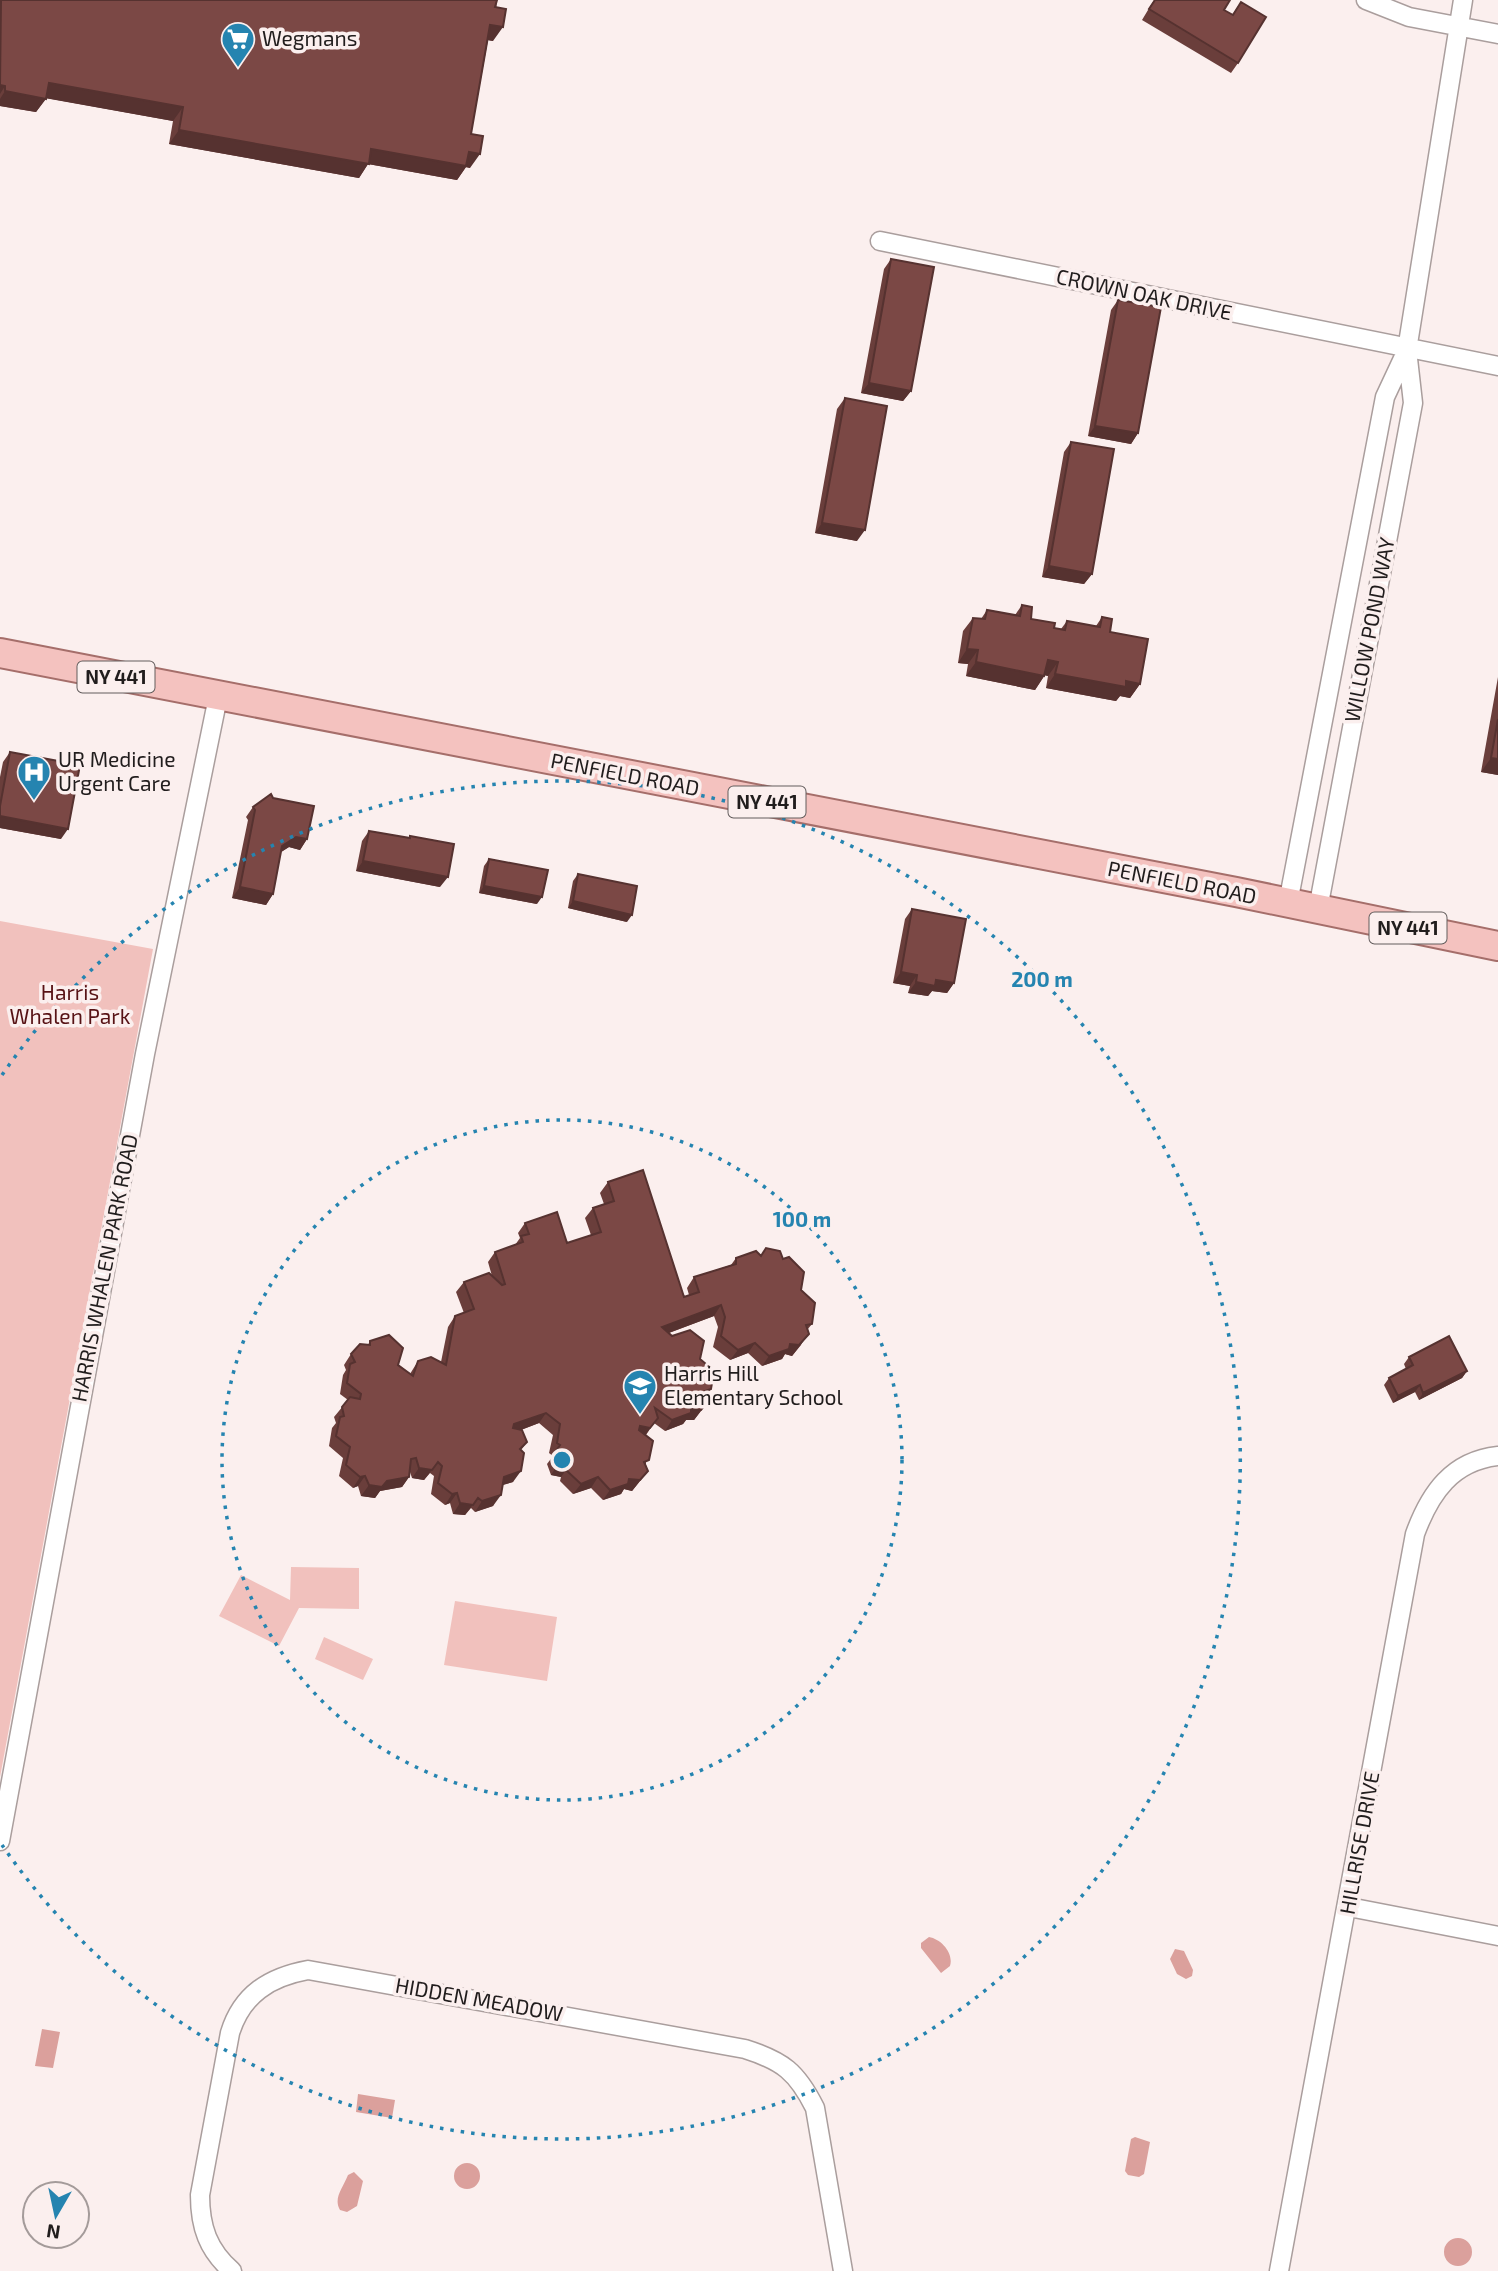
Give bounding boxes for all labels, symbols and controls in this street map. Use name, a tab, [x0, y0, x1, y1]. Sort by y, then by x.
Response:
supermarket icon: Wegmans	[219, 20, 257, 69]
place label: Wegmans	[262, 25, 357, 50]
street label: CROWN OAK DRIVE	[1054, 263, 1235, 324]
street label: WILLOW POND WAY	[1338, 535, 1399, 724]
road number: NY 441	[78, 662, 154, 692]
place label: UR Medicine Urgent Care	[58, 746, 176, 795]
street label: PENFIELD ROAD	[549, 747, 702, 800]
hospital icon: UR Medicine Urgent Care	[15, 753, 53, 802]
road number: NY 441	[728, 786, 806, 818]
street label: PENFIELD ROAD	[1106, 855, 1259, 908]
road number: NY 441	[1370, 912, 1446, 944]
text: 200 m	[1011, 966, 1073, 991]
park label: Harris Whalen Park	[10, 979, 131, 1028]
street label: HARRIS WHALEN PARK ROAD	[65, 1132, 142, 1404]
text: 100 m	[773, 1206, 831, 1231]
place label: Harris Hill Elementary School	[664, 1360, 844, 1409]
school or university icon: Harris Hill Elementary School	[621, 1367, 659, 1416]
centre of rings	[550, 1448, 574, 1472]
street label: HILLRISE DRIVE	[1334, 1769, 1383, 1916]
street label: HIDDEN MEADOW	[393, 1971, 565, 2026]
north arrow	[21, 2180, 91, 2250]
text: N	[45, 2220, 62, 2245]

